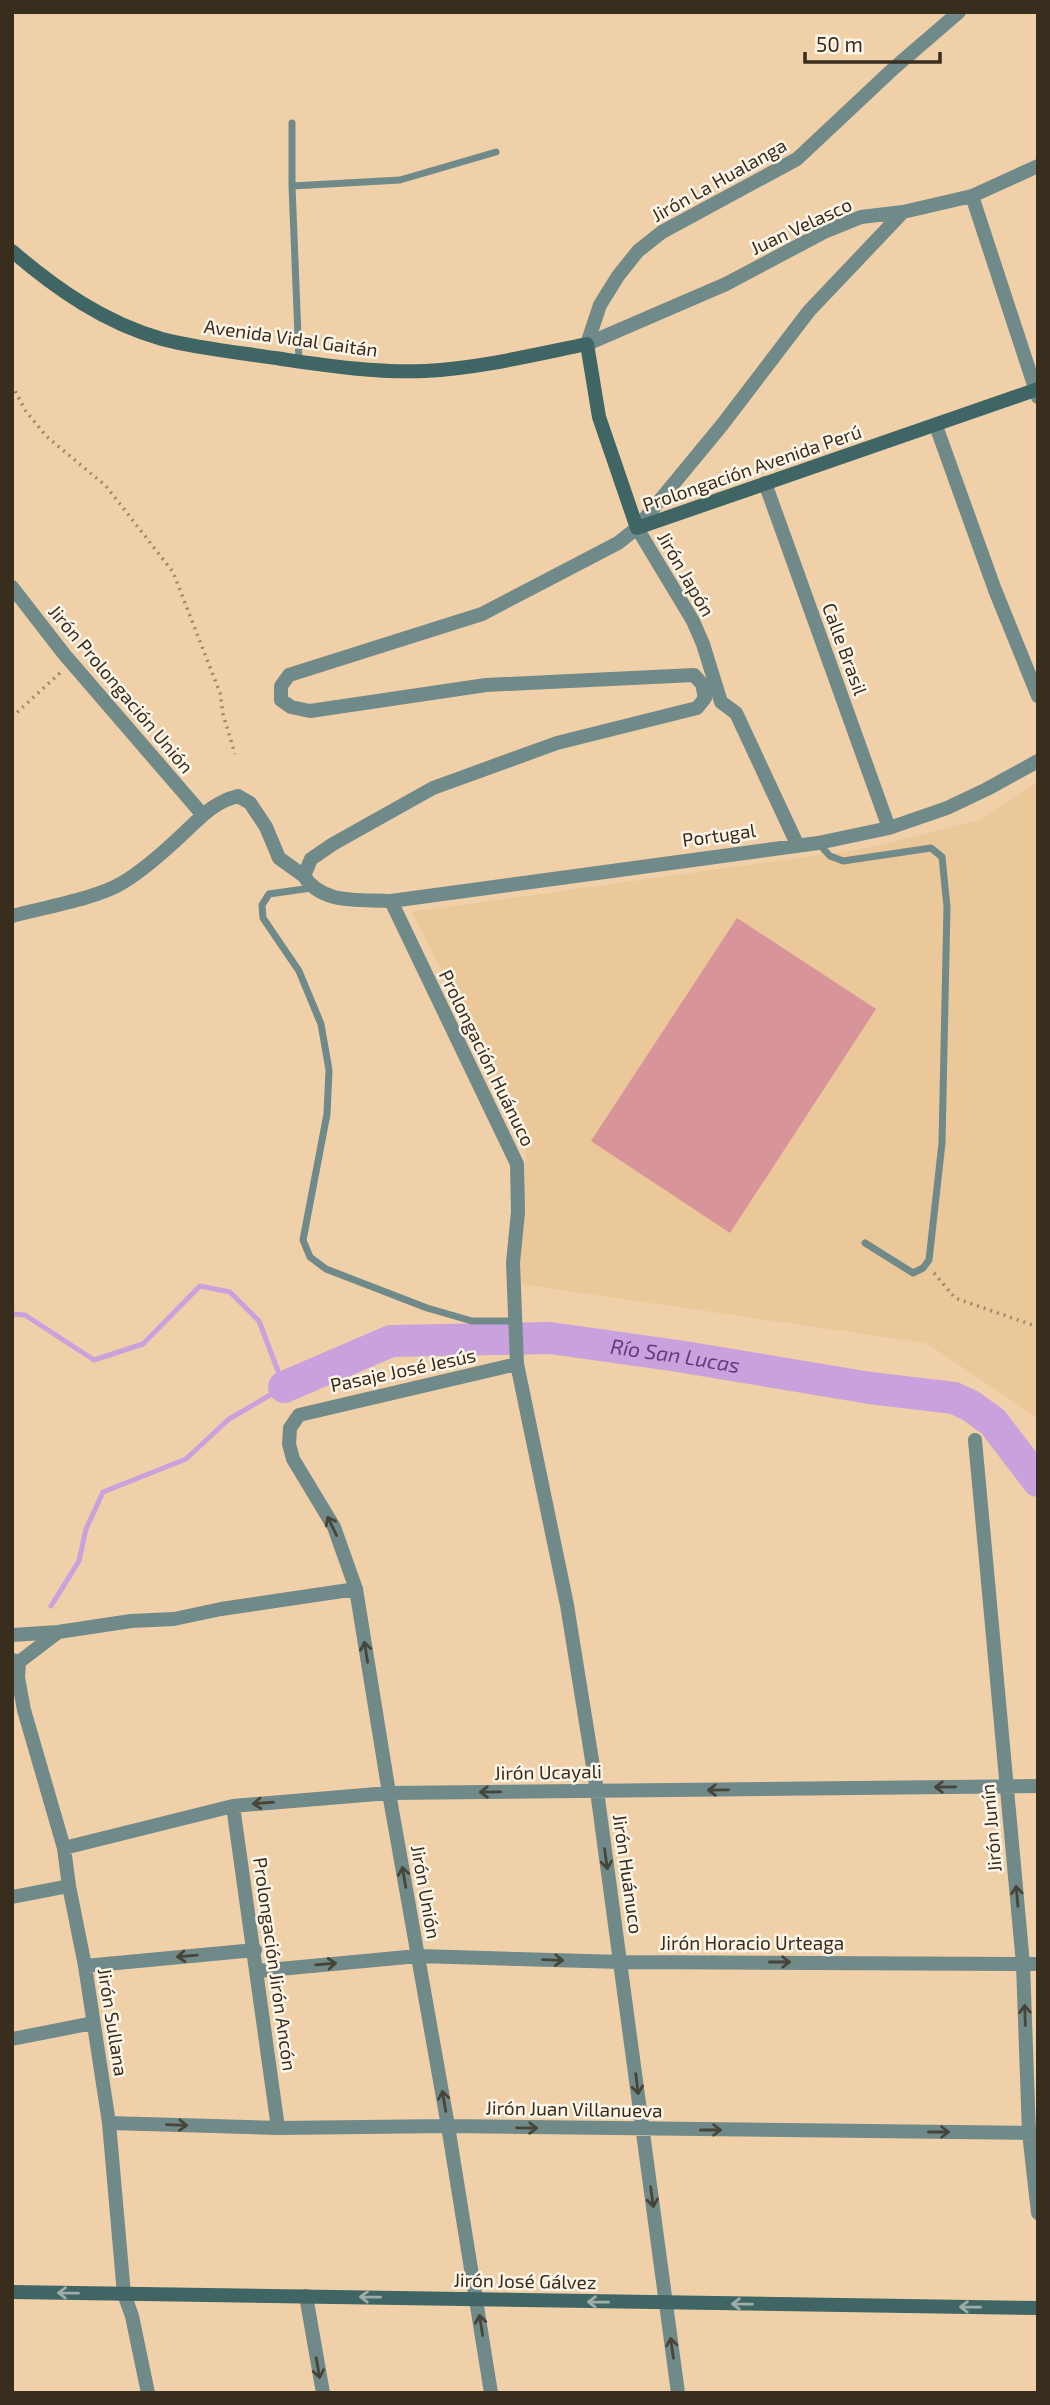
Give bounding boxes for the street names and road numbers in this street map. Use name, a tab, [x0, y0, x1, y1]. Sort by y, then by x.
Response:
street label: Jirón La Hualanga	[647, 133, 790, 226]
street label: Juan Velasco	[746, 192, 855, 259]
street label: Avenida Vidal Gaitán	[203, 314, 379, 361]
street label: Prolongación Avenida Perú	[639, 419, 864, 516]
street label: Jirón Japón	[653, 527, 720, 620]
street label: Calle Brasil	[818, 599, 873, 699]
street label: Jirón Prolongación Unión	[44, 600, 199, 778]
street label: Portugal	[681, 818, 758, 851]
street label: Prolongación Huánuco	[435, 966, 540, 1150]
street label: Pasaje José Jesús	[328, 1343, 478, 1396]
street label: Jirón Ucayali	[494, 1759, 602, 1784]
street label: Jirón Junín	[975, 1783, 1006, 1873]
street label: Jirón Huánuco	[609, 1813, 648, 1935]
street label: Jirón Unión	[407, 1843, 446, 1941]
street label: Prolongación Jirón Ancón	[249, 1856, 302, 2072]
street label: Jirón Horacio Urteaga	[660, 1931, 844, 1954]
street label: Jirón Sullana	[94, 1966, 133, 2078]
street label: Jirón Juan Villanueva	[485, 2095, 663, 2122]
street label: Jirón José Gálvez	[453, 2268, 597, 2293]

